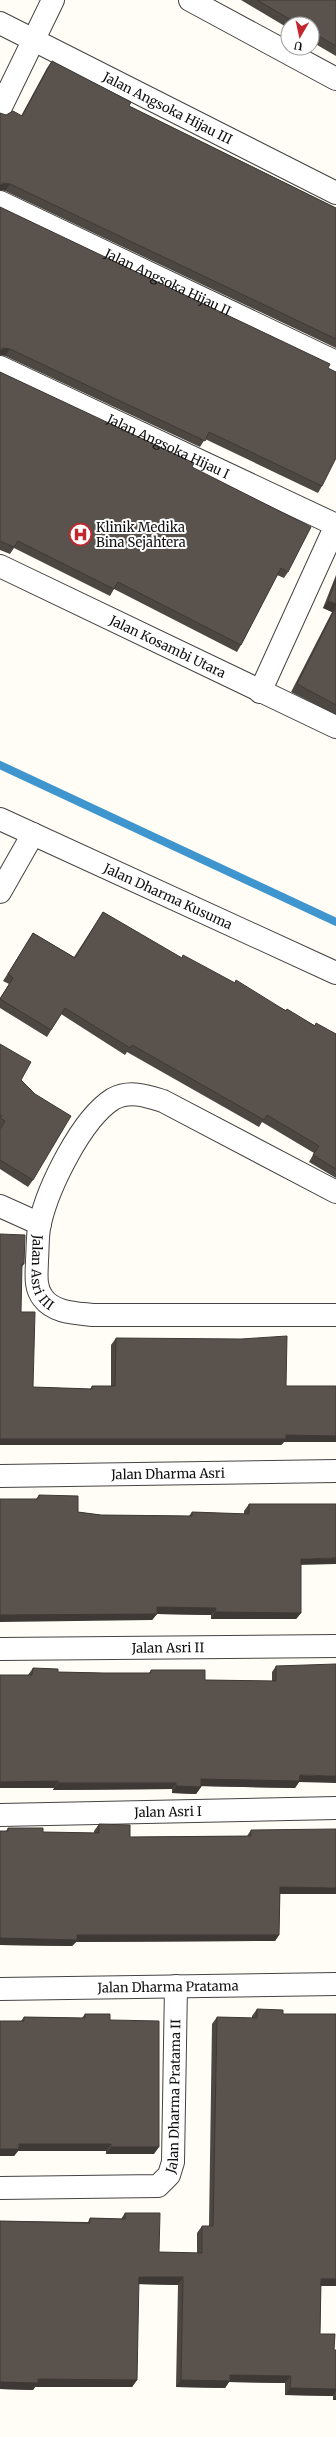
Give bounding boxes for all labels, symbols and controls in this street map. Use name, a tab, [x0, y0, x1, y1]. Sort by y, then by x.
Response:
north arrow	[280, 16, 320, 56]
text: U	[292, 38, 304, 53]
street label: Jalan Angsoka Hijau III	[99, 68, 235, 148]
street label: Jalan Angsoka Hijau II	[101, 245, 234, 320]
street label: Jalan Angsoka Hijau I	[103, 410, 232, 483]
place label: Klinik Medika Bina Sejahtera	[96, 519, 186, 551]
hospital icon: Klinik Medika Bina Sejahtera	[68, 521, 94, 547]
street label: Jalan Kosambi Utara	[106, 611, 228, 682]
street label: Jalan Dharma Kusuma	[100, 859, 235, 933]
street label: Jalan Asri III	[27, 1233, 57, 1314]
street label: Jalan Dharma Asri	[110, 1465, 225, 1483]
street label: Jalan Asri II	[131, 1639, 205, 1657]
street label: Jalan Asri I	[133, 1803, 202, 1821]
street label: Jalan Dharma Pratama	[96, 1977, 239, 1997]
street label: Jalan Dharma Pratama II	[162, 2019, 184, 2176]

